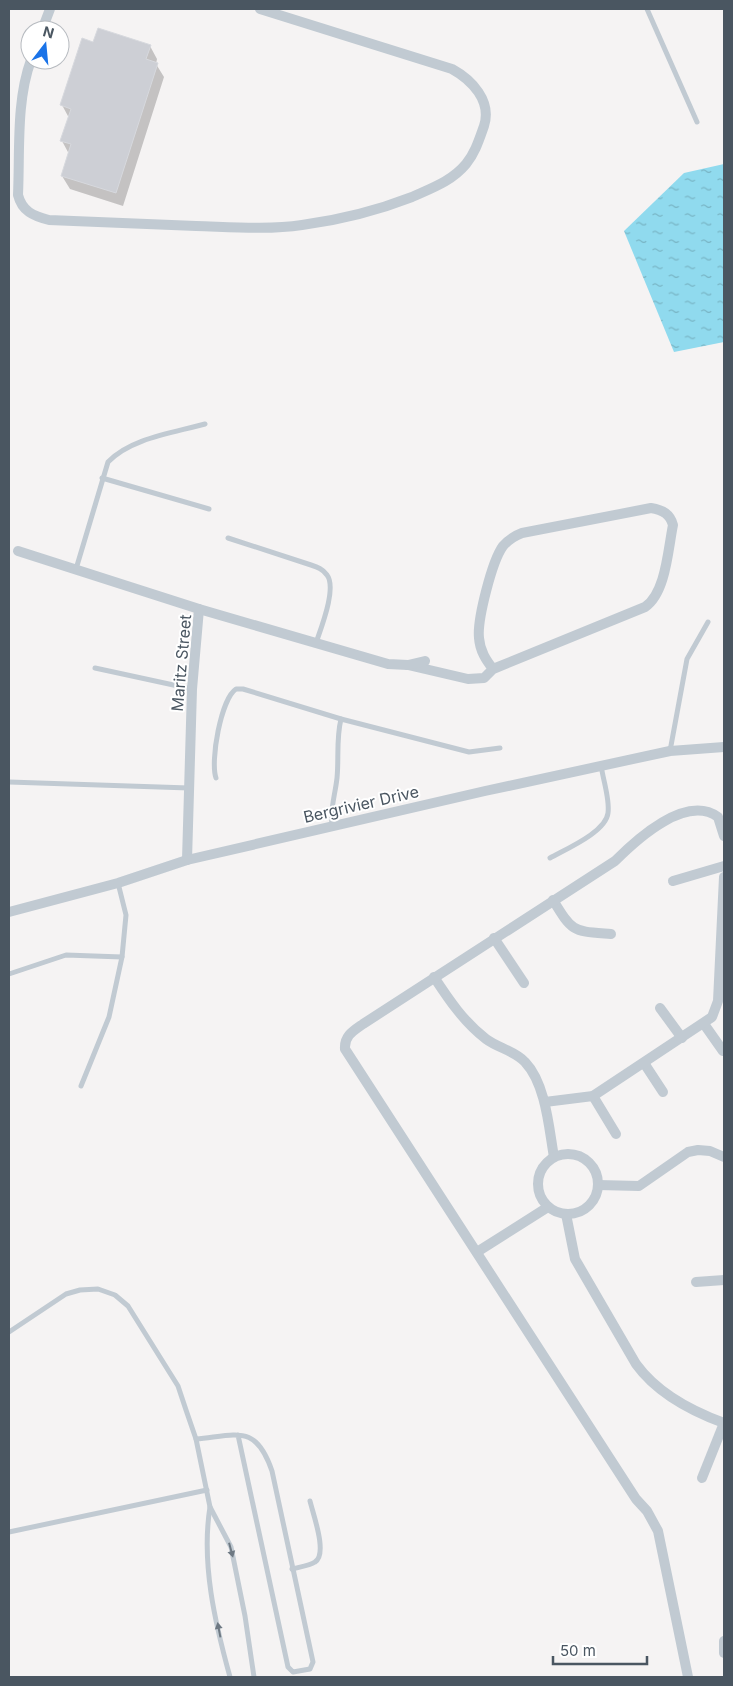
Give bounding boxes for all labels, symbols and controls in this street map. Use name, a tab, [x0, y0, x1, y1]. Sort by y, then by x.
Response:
north arrow	[20, 20, 70, 70]
text: N	[41, 22, 56, 42]
street label: Maritz Street	[167, 614, 195, 712]
street label: Bergrivier Drive	[301, 781, 421, 827]
one-way arrow	[227, 1543, 235, 1558]
one-way arrow	[214, 1621, 222, 1637]
scale bar	[553, 1634, 647, 1666]
text: 50 m	[560, 1641, 596, 1660]

